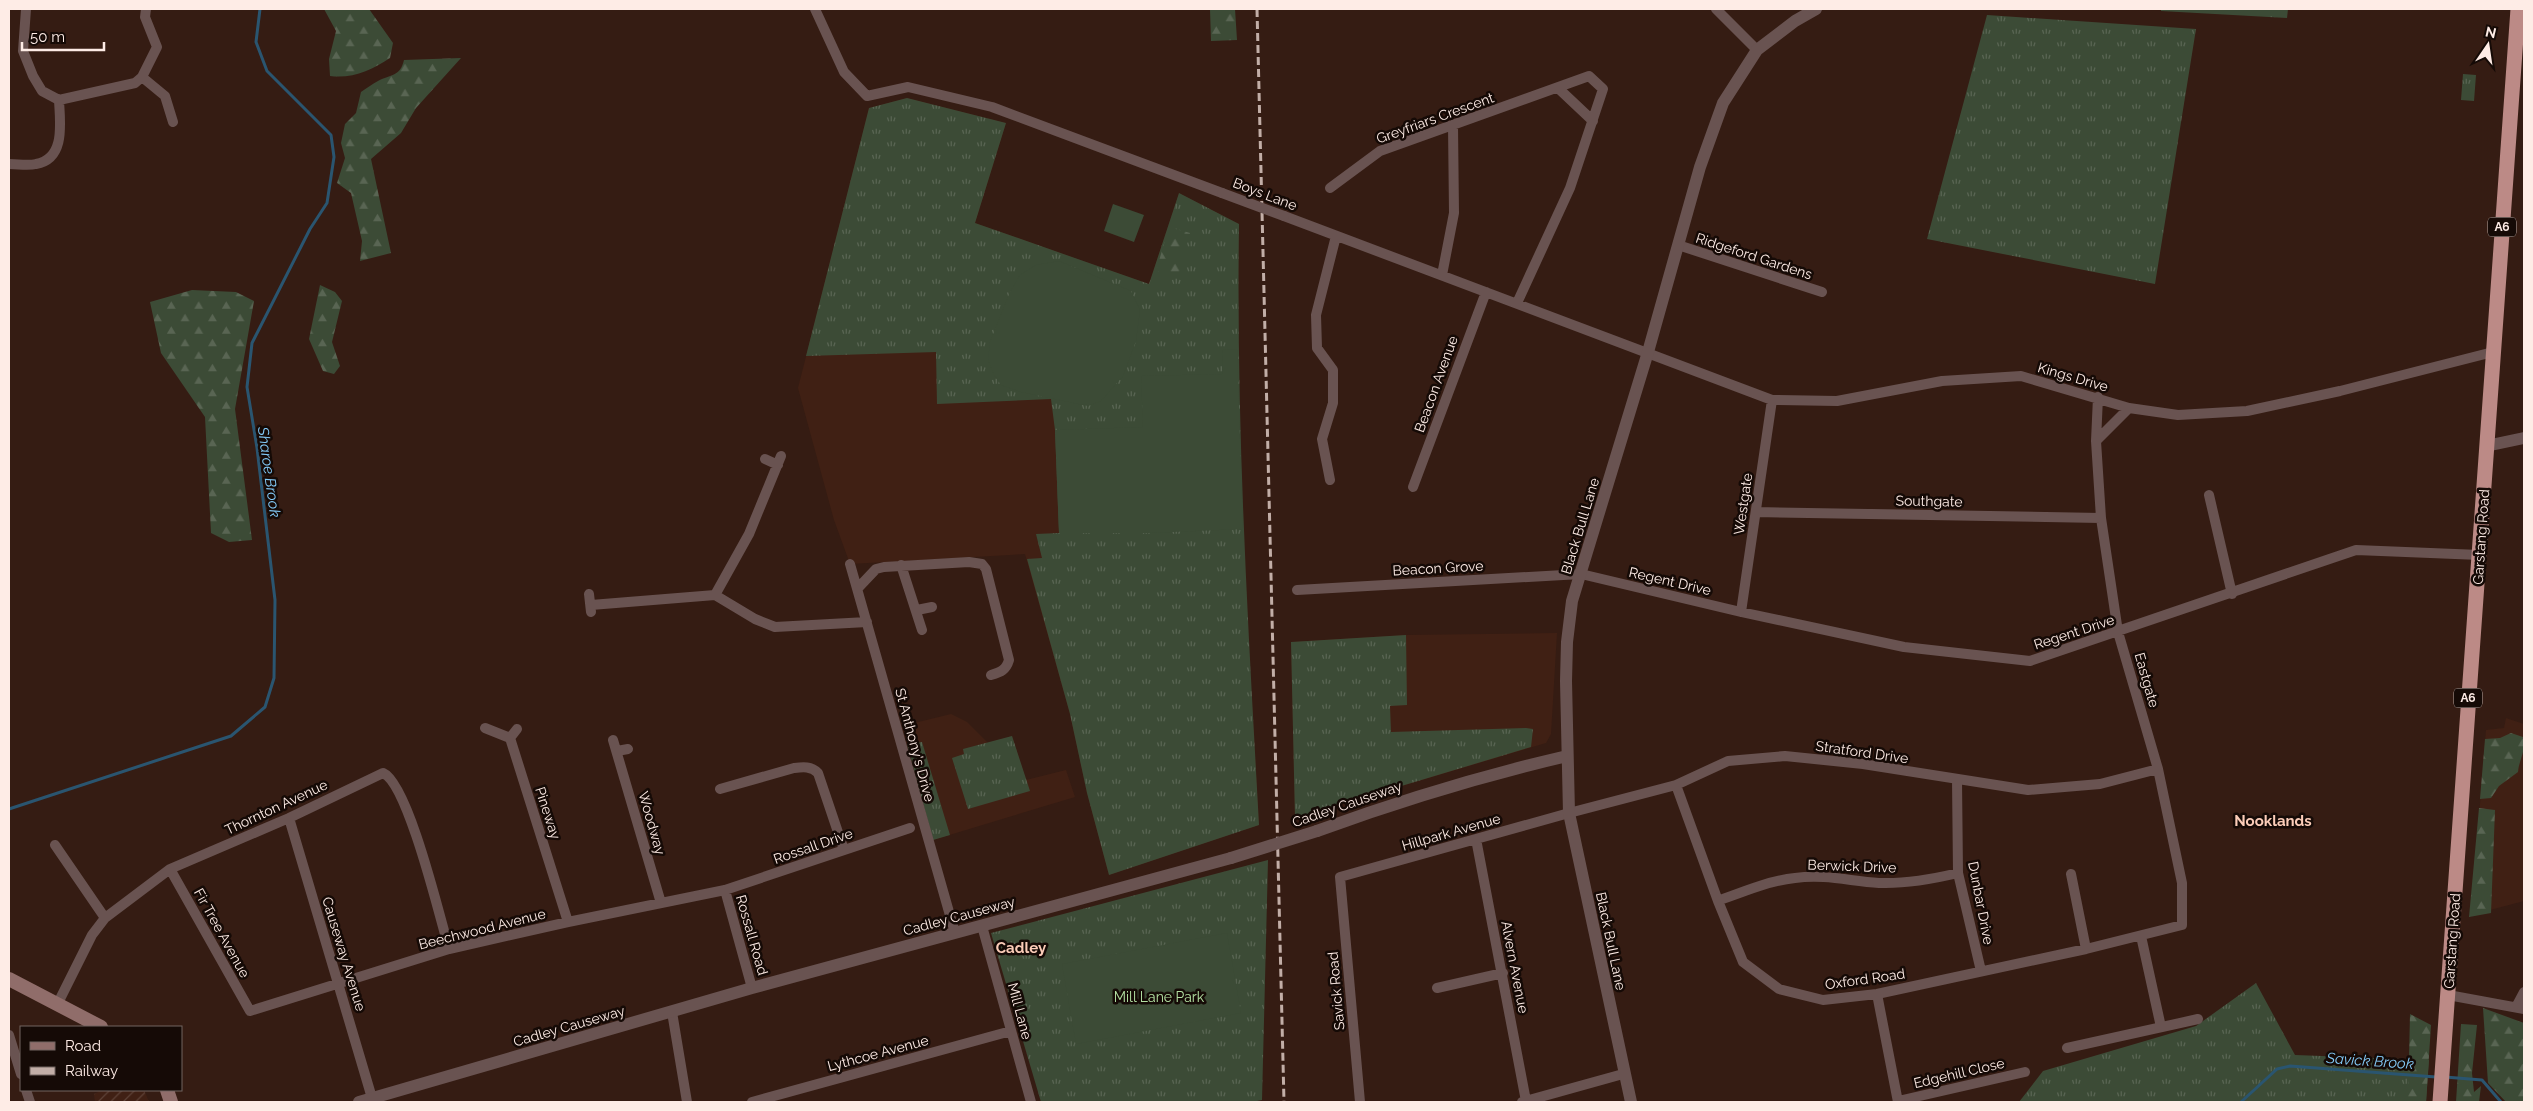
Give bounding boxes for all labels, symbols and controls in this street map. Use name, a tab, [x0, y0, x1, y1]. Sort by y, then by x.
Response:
scale bar	[22, 20, 105, 52]
north arrow	[2463, 20, 2513, 70]
text: N	[2484, 23, 2498, 41]
text: 50 m	[30, 28, 65, 46]
street label: Greyfriars Crescent	[1374, 89, 1496, 147]
street label: Boys Lane	[1231, 174, 1299, 214]
road number: A6	[2488, 218, 2516, 236]
street label: Ridgeford Gardens	[1694, 230, 1814, 282]
street label: Beacon Avenue	[1411, 334, 1461, 434]
street label: Kings Drive	[2036, 359, 2110, 395]
water label: Sharoe Brook	[254, 425, 284, 518]
street label: Westgate	[1731, 472, 1755, 536]
street label: Black Bull Lane	[1558, 476, 1602, 576]
street label: Garstang Road	[2470, 489, 2492, 585]
street label: Southgate	[1895, 492, 1963, 510]
street label: Beacon Grove	[1392, 558, 1484, 578]
street label: Regent Drive	[1627, 564, 1713, 598]
street label: Regent Drive	[2032, 611, 2116, 653]
street label: Eastgate	[2132, 651, 2162, 709]
street label: St Anthony's Drive	[892, 686, 938, 804]
road number: A6	[2454, 688, 2482, 708]
street label: Stratford Drive	[1815, 738, 1909, 766]
street label: Thornton Avenue	[222, 776, 330, 838]
street label: Cadley Causeway	[1290, 778, 1404, 830]
street label: Pineway	[532, 785, 564, 842]
street label: Woodway	[635, 789, 669, 857]
street label: Hillpark Avenue	[1400, 810, 1502, 854]
district label: Nooklands	[2234, 812, 2312, 830]
street label: Rossall Drive	[771, 825, 855, 867]
street label: Berwick Drive	[1807, 856, 1897, 876]
street label: Dunbar Drive	[1965, 860, 1997, 946]
street label: Fir Tree Avenue	[191, 886, 253, 980]
street label: Black Bull Lane	[1593, 890, 1629, 992]
street label: Rossall Road	[733, 893, 771, 977]
street label: Cadley Causeway	[901, 893, 1017, 939]
street label: Garstang Road	[2441, 893, 2463, 989]
street label: Causeway Avenue	[319, 895, 369, 1013]
street label: Beechwood Avenue	[417, 905, 547, 953]
street label: Alvern Avenue	[1498, 919, 1532, 1015]
district label: Cadley	[996, 939, 1047, 957]
street label: Savick Road	[1325, 951, 1347, 1031]
street label: Oxford Road	[1824, 965, 1906, 993]
street label: Mill Lane	[1005, 981, 1035, 1041]
park label: Mill Lane Park	[1114, 989, 1205, 1005]
street label: Cadley Causeway	[511, 1002, 627, 1050]
legend	[20, 1026, 182, 1091]
street label: Lythcoe Avenue	[826, 1032, 930, 1074]
text: Road	[65, 1037, 101, 1055]
water label: Savick Brook	[2325, 1049, 2414, 1073]
street label: Edgehill Close	[1912, 1055, 2006, 1091]
text: Railway	[65, 1062, 118, 1080]

